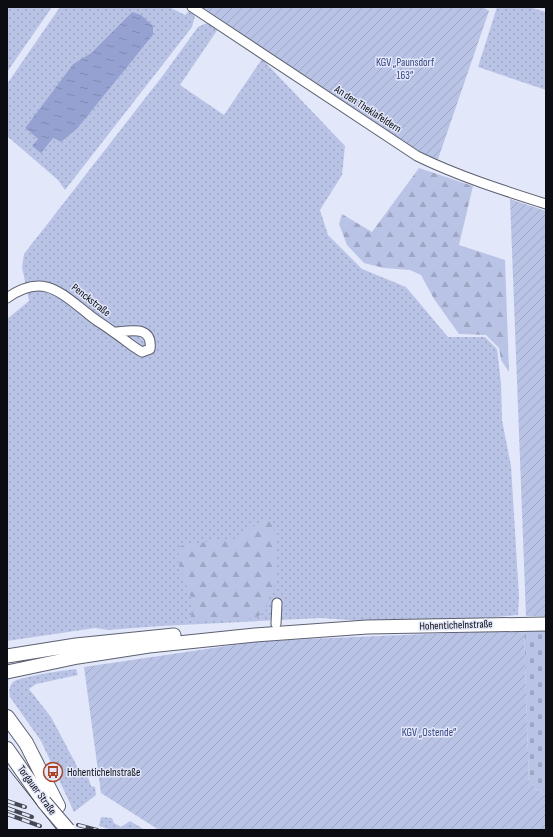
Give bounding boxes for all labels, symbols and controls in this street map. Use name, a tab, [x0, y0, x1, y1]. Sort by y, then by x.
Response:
park label: KGV „Paunsdorf 163“	[376, 56, 435, 82]
street label: An den Theklafeldern	[331, 82, 404, 136]
street label: Penckstraße	[69, 281, 113, 319]
street label: Hohentichelnstraße	[419, 617, 493, 633]
park label: KGV „Ostende“	[402, 726, 457, 739]
bus stop icon: Hohentichelnstraße	[42, 761, 64, 783]
street label: Torgauer Straße	[15, 763, 59, 817]
place label: Hohentichelnstraße	[67, 766, 140, 779]

